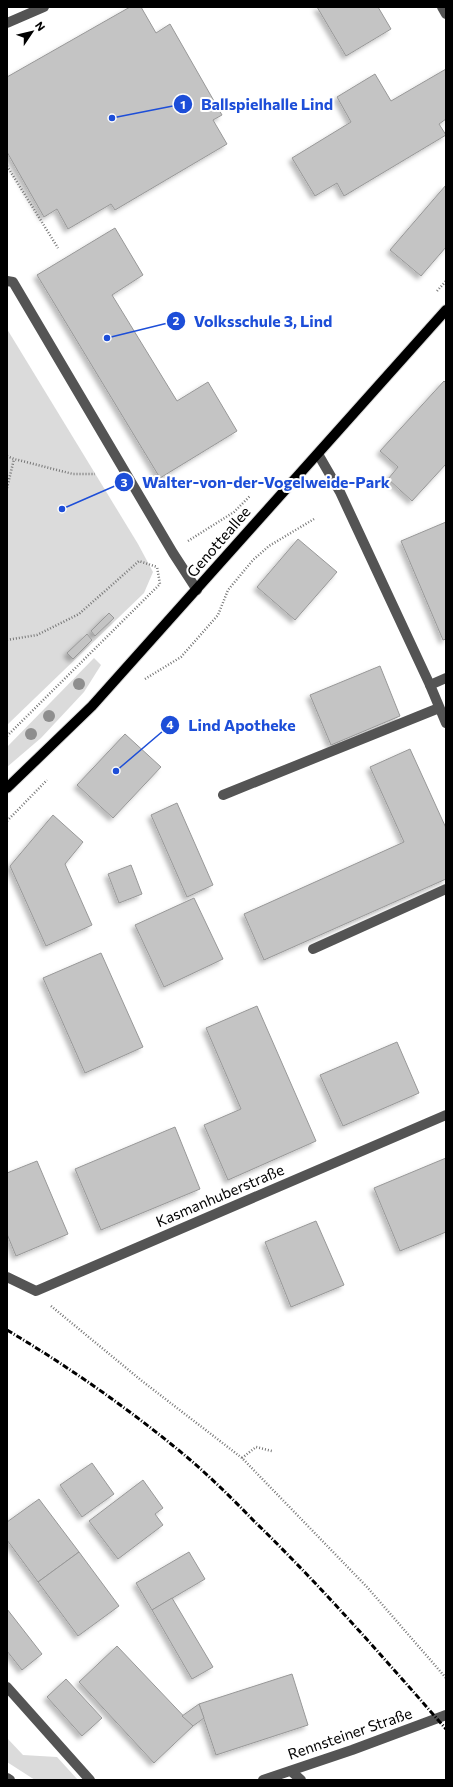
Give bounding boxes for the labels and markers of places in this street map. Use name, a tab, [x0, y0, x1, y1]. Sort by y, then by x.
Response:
callout: Ballspielhalle Lind	[173, 90, 342, 118]
callout: Volksschule 3, Lind	[166, 307, 340, 335]
callout: Walter-von-der-Vogelweide-Park	[114, 468, 398, 496]
callout: Lind Apotheke	[160, 711, 304, 739]

